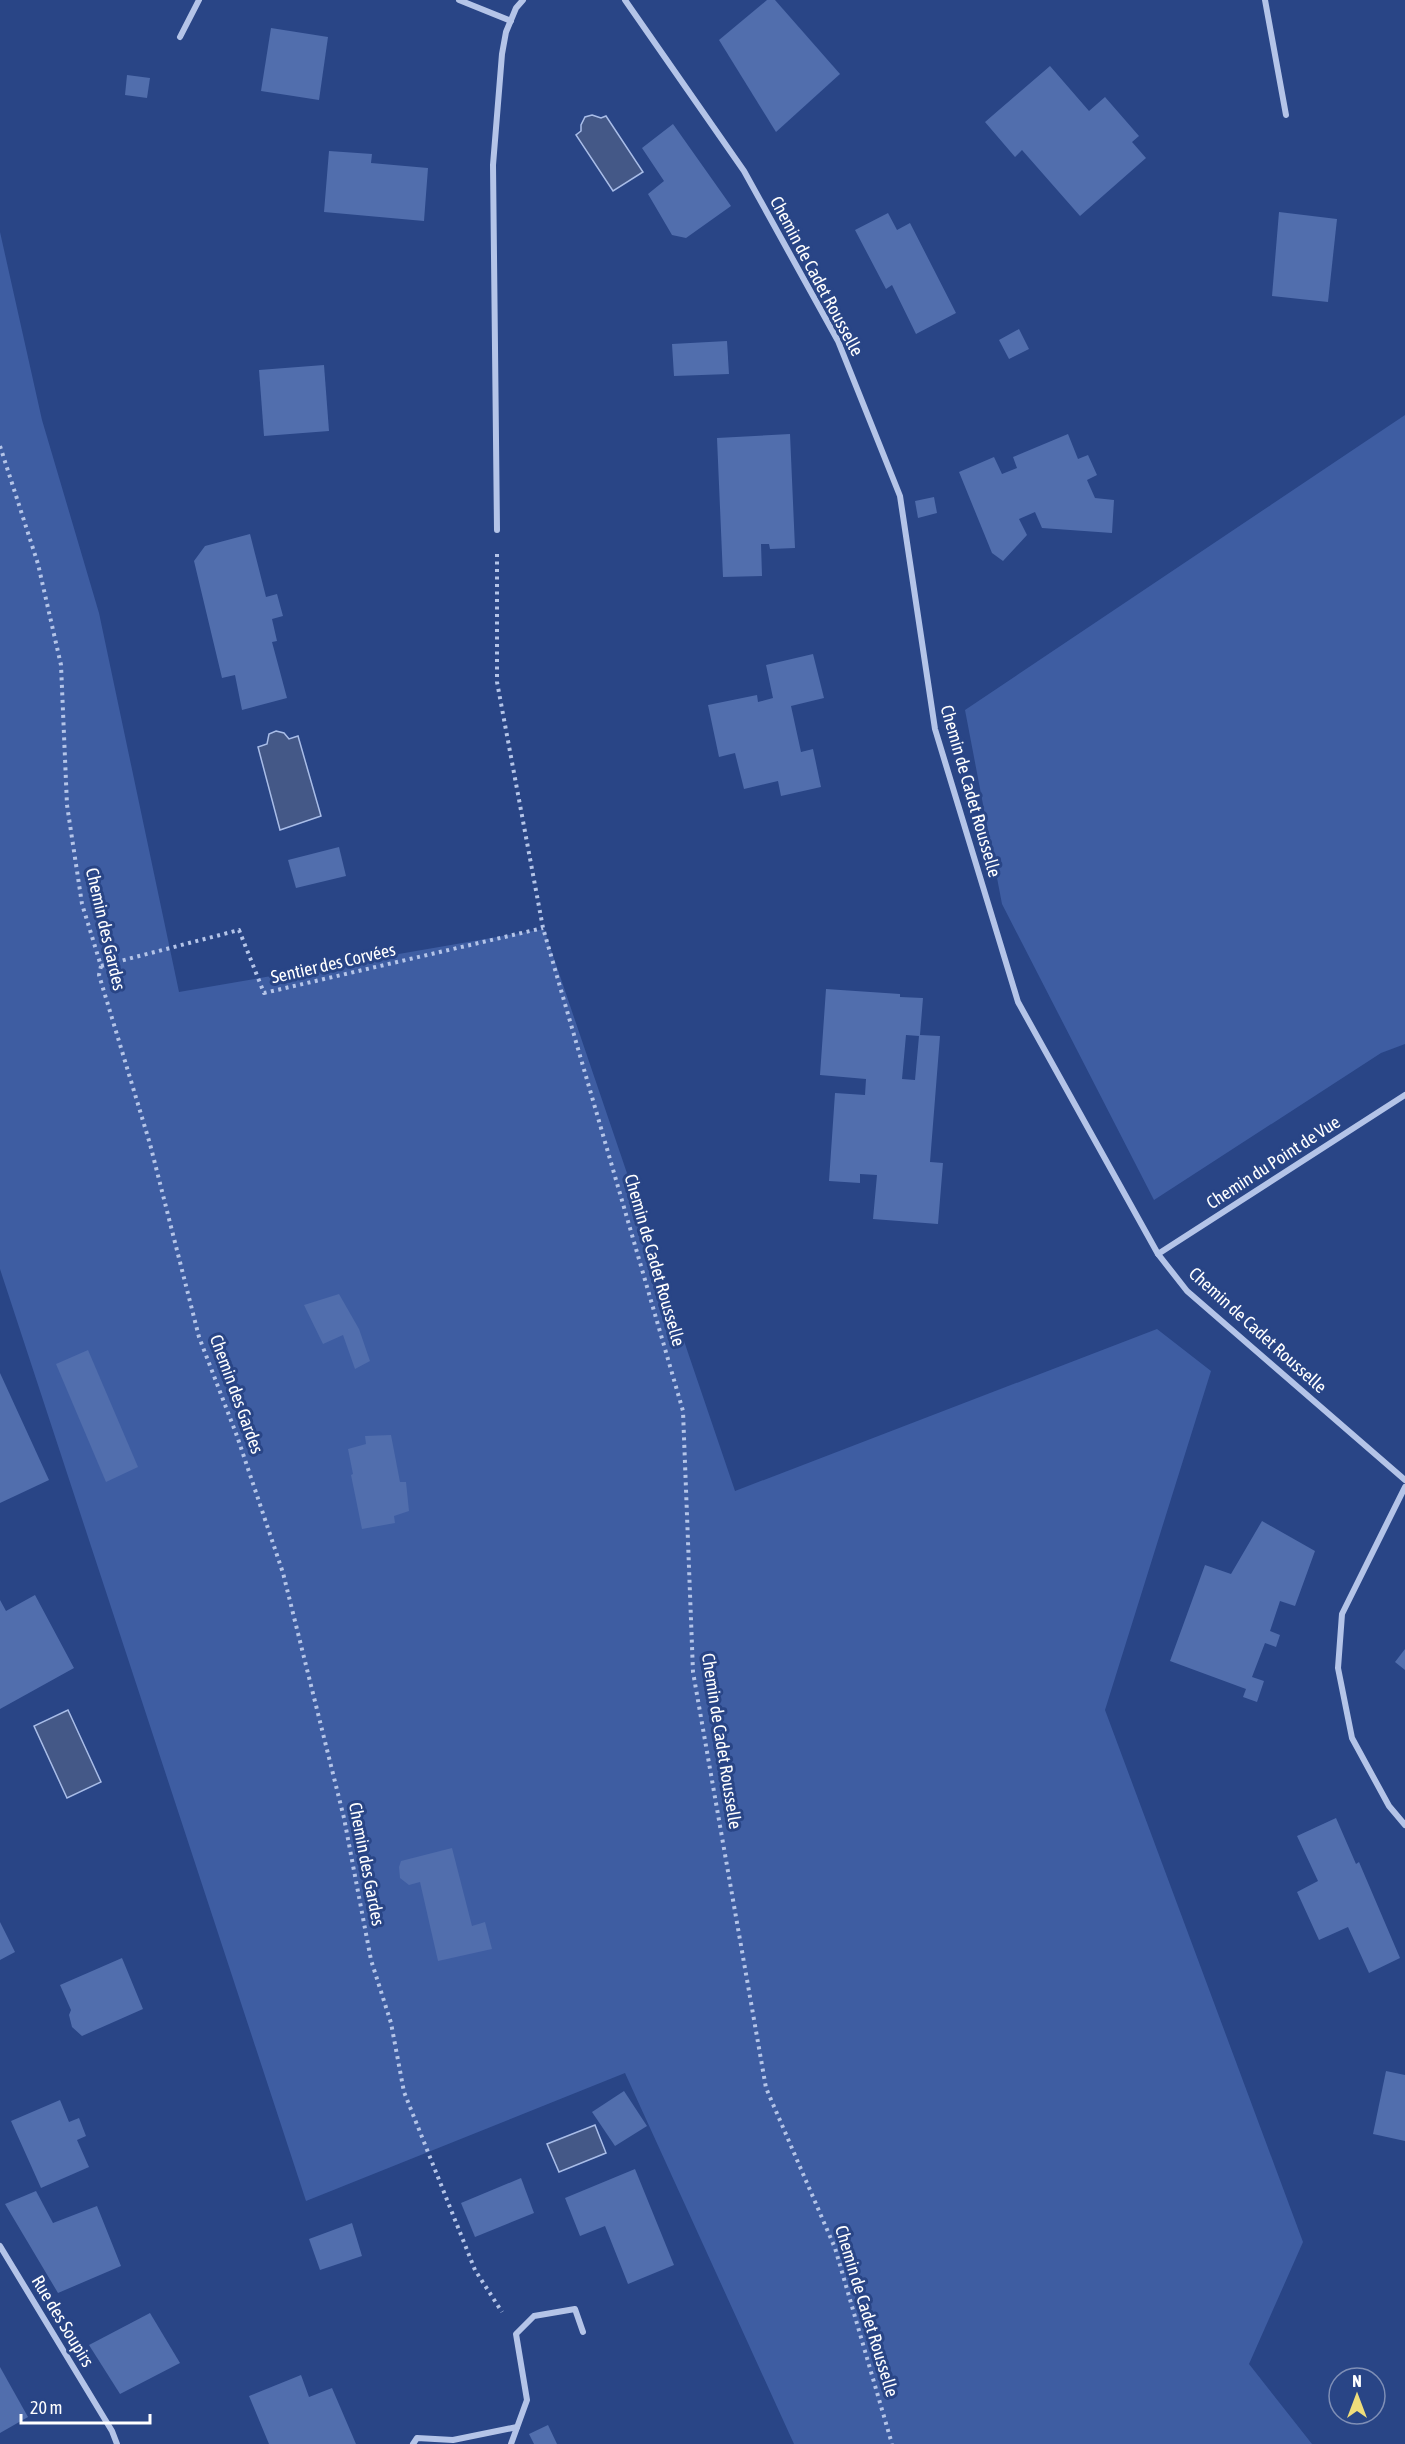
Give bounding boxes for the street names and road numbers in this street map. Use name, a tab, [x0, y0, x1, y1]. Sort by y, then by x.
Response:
street label: Chemin de Cadet Rousselle	[766, 193, 868, 359]
street label: Chemin de Cadet Rousselle	[936, 703, 1006, 879]
street label: Chemin des Gardes	[82, 866, 130, 992]
street label: Sentier des Corvées	[269, 938, 397, 988]
street label: Chemin du Point de Vue	[1202, 1111, 1344, 1213]
street label: Chemin de Cadet Rousselle	[620, 1172, 690, 1348]
street label: Chemin de Cadet Rousselle	[1185, 1263, 1331, 1397]
street label: Chemin des Gardes	[206, 1332, 268, 1456]
street label: Chemin de Cadet Rousselle	[698, 1652, 746, 1830]
street label: Chemin des Gardes	[345, 1801, 389, 1927]
street label: Chemin de Cadet Rousselle	[831, 2223, 903, 2399]
street label: Rue des Soupirs	[27, 2271, 99, 2371]

